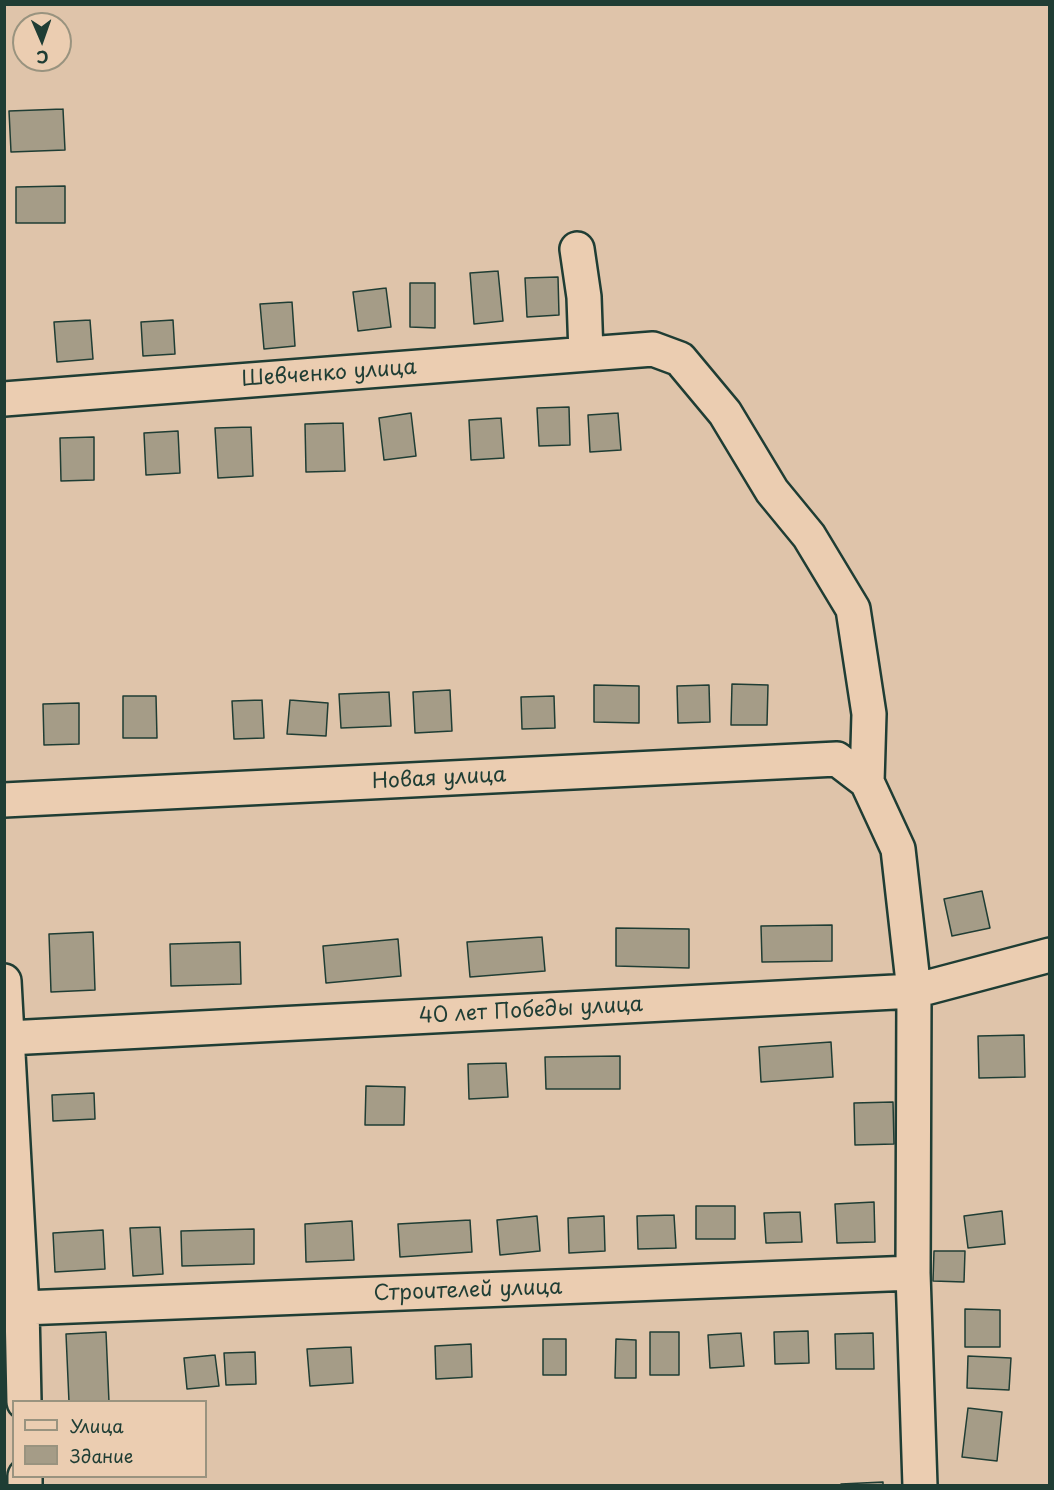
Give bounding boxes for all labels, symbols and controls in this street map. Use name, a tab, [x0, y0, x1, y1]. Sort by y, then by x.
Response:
north arrow	[12, 12, 72, 72]
text: С	[36, 46, 49, 70]
street label: Шевченко улица	[241, 355, 417, 393]
street label: Новая улица	[371, 763, 507, 795]
street label: 40 лет Победы улица	[418, 993, 644, 1029]
street label: Строителей улица	[373, 1275, 563, 1307]
legend	[12, 1400, 207, 1478]
text: Улица	[70, 1412, 124, 1439]
text: Здание	[70, 1442, 133, 1469]

